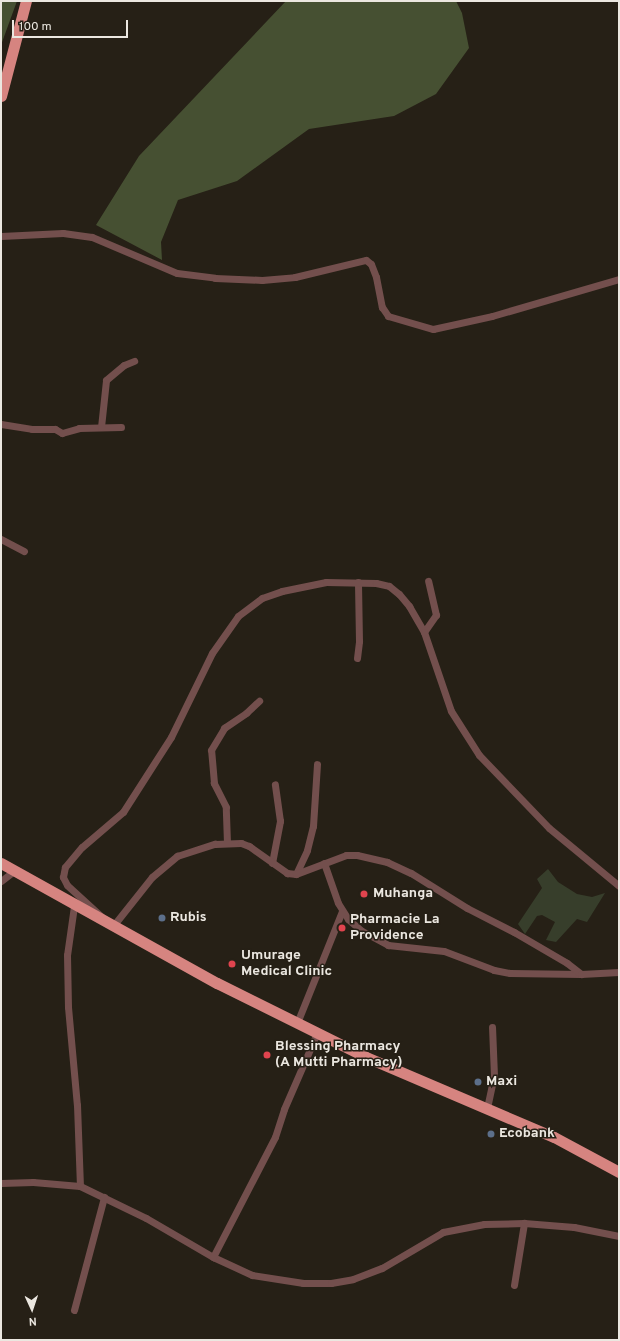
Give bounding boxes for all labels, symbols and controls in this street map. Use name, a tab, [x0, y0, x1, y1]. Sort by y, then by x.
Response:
scale bar	[14, 12, 130, 38]
text: 100 m	[19, 19, 52, 35]
place label: Muhanga	[373, 886, 433, 902]
marker: Muhanga	[358, 888, 370, 900]
place label: Rubis	[170, 910, 207, 926]
place label: Pharmacie La Providence	[350, 912, 439, 944]
marker: Rubis	[157, 913, 167, 923]
marker: Pharmacie La Providence	[337, 923, 347, 933]
place label: Umurage Medical Clinic	[241, 948, 332, 980]
marker: Umurage Medical Clinic	[226, 958, 238, 970]
place label: Blessing Pharmacy (A Mutti Pharmacy)	[275, 1039, 403, 1072]
marker: Blessing Pharmacy (A Mutti Pharmacy)	[262, 1050, 272, 1060]
place label: Maxi	[486, 1074, 517, 1090]
marker: Maxi	[473, 1077, 483, 1087]
place label: Ecobank	[499, 1126, 555, 1142]
marker: Ecobank	[486, 1129, 496, 1139]
north arrow	[12, 1289, 52, 1329]
text: N	[28, 1314, 37, 1328]

